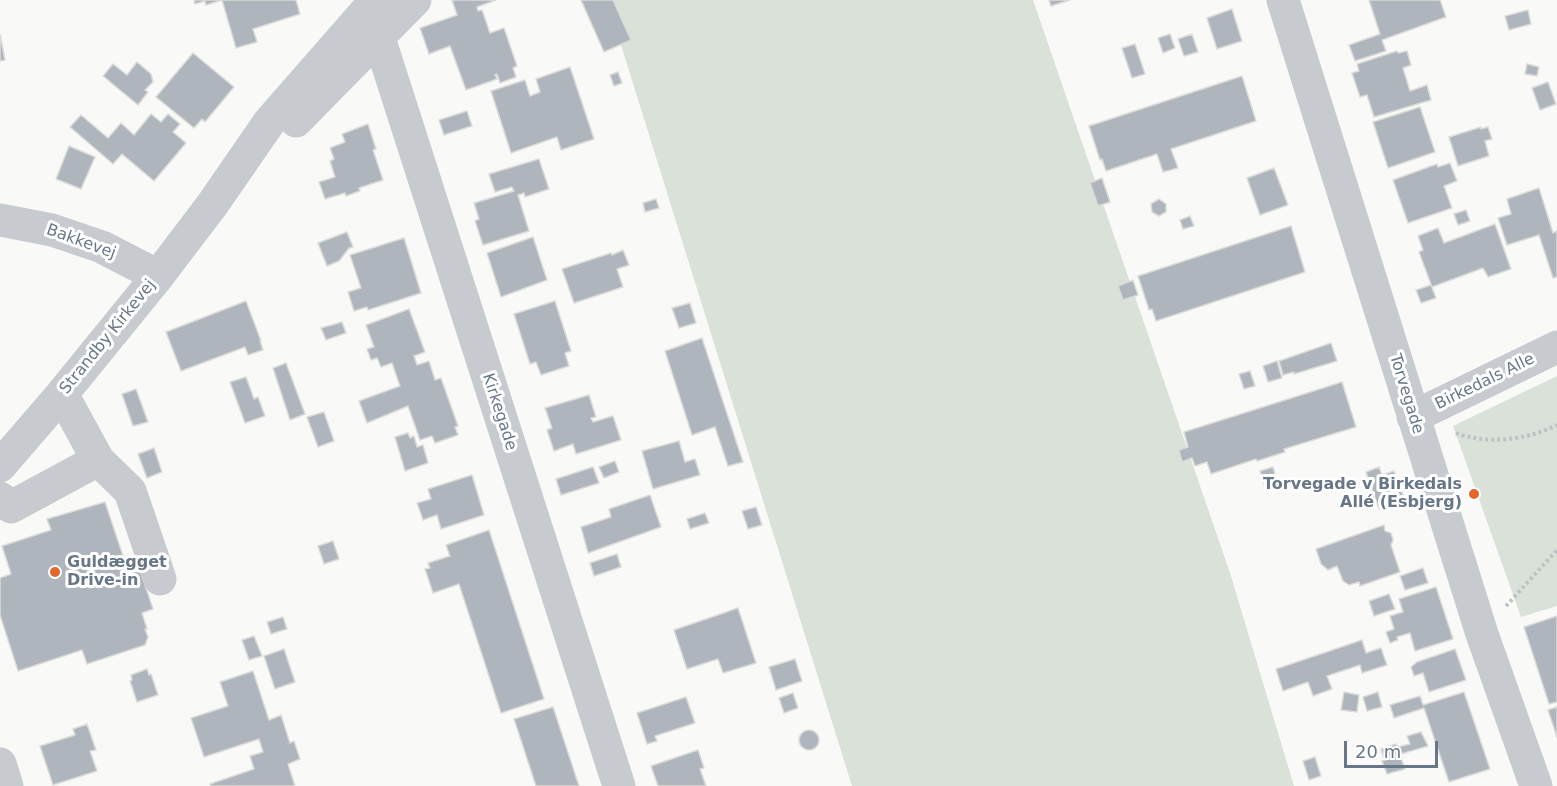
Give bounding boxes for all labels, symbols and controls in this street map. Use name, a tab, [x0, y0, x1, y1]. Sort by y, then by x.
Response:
street label: Bakkevej	[44, 221, 118, 263]
street label: Strandby Kirkevej	[56, 276, 160, 398]
street label: Birkedals Alle	[1432, 350, 1538, 414]
street label: Torvegade	[1385, 352, 1427, 436]
street label: Kirkegade	[478, 371, 520, 453]
place label: Torvegade v Birkedals Allé (Esbjerg)	[1263, 475, 1462, 513]
marker: Torvegade v Birkedals Allé (Esbjerg)	[1467, 487, 1481, 501]
place label: Guldægget Drive-in	[67, 553, 167, 591]
marker: Guldægget Drive-in	[48, 565, 62, 579]
scale bar	[1347, 729, 1442, 767]
text: 20 m	[1355, 741, 1401, 762]

